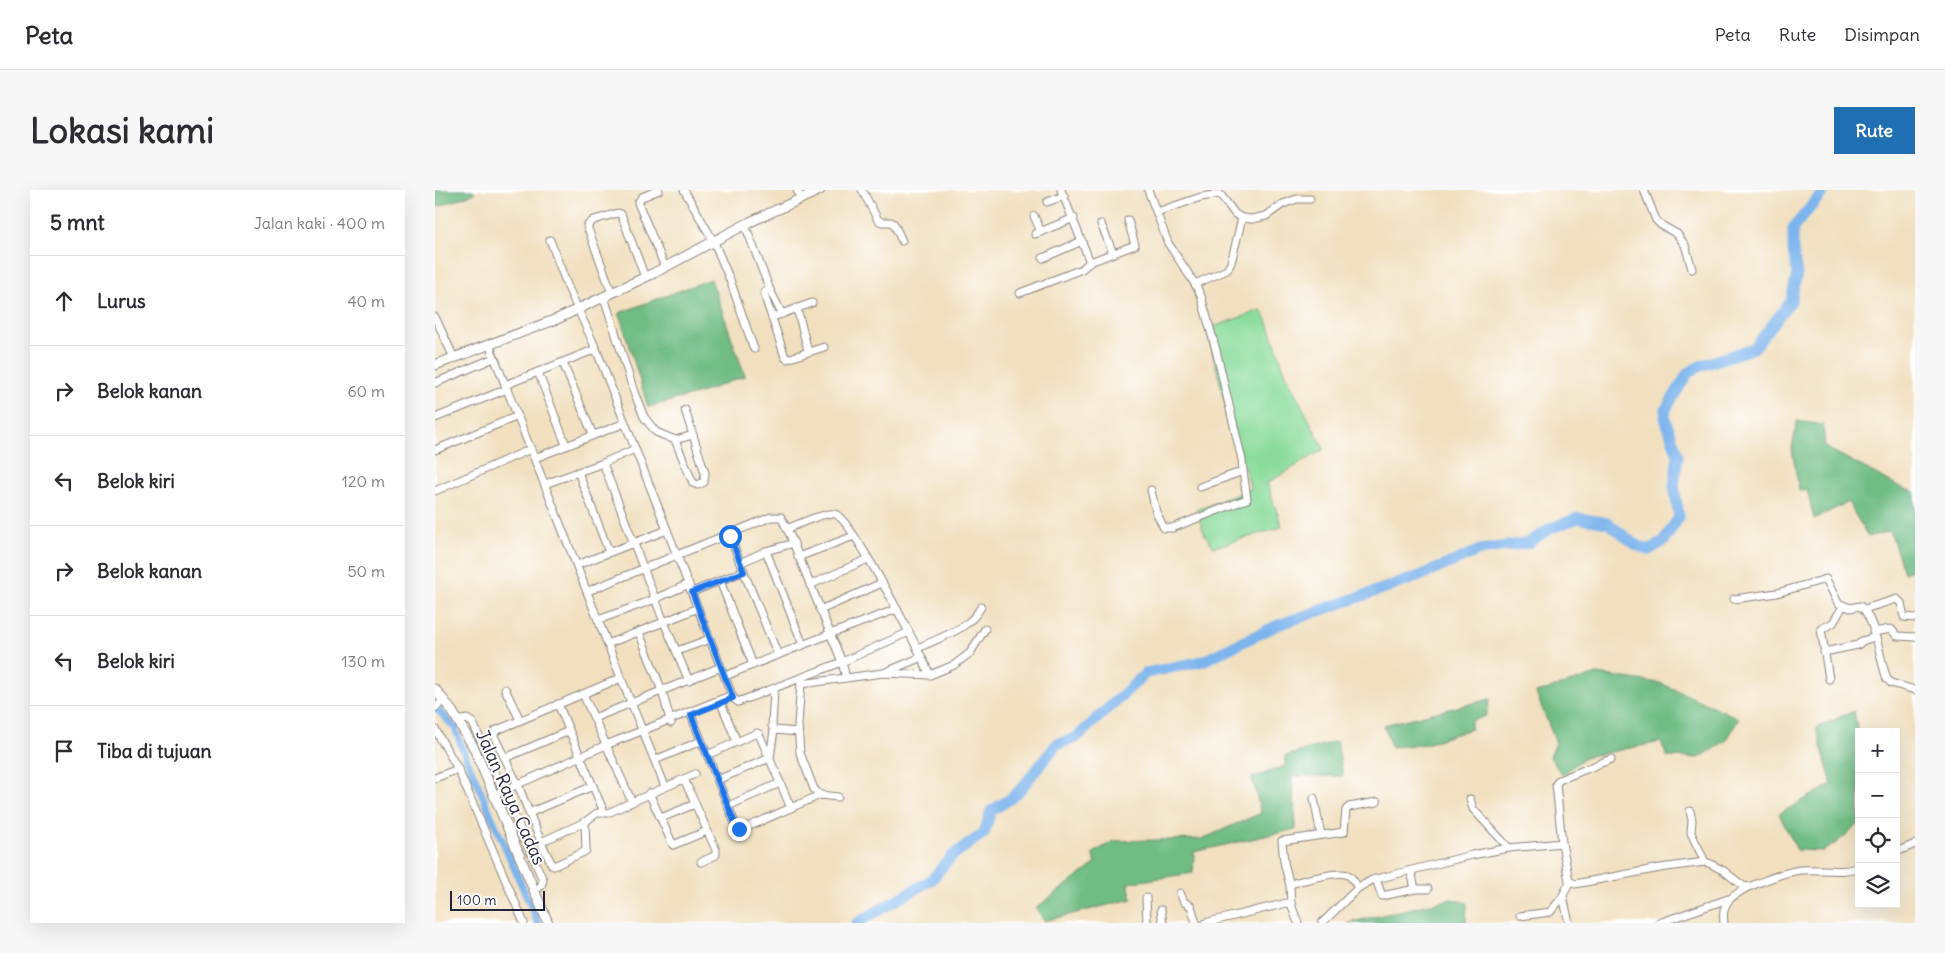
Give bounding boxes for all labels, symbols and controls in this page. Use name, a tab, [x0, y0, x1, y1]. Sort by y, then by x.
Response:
text: Peta	[25, 20, 73, 50]
text: Peta	[1715, 23, 1751, 46]
text: Rute	[1779, 23, 1816, 46]
text: Disimpan	[1844, 23, 1920, 46]
button: Rute	[1834, 107, 1915, 154]
text: Lokasi kami	[30, 108, 214, 152]
text: 5 mnt	[50, 209, 105, 236]
text: Jalan kaki · 400 m	[254, 213, 385, 233]
icon: ahead	[50, 287, 78, 315]
text: Lurus	[97, 289, 146, 313]
text: 40 m	[347, 291, 385, 311]
icon: right	[50, 377, 78, 405]
text: Belok kanan	[97, 379, 202, 403]
text: 60 m	[347, 381, 385, 401]
icon: left	[50, 467, 78, 495]
text: Belok kiri	[97, 469, 175, 493]
text: 120 m	[342, 471, 385, 491]
route start	[719, 525, 742, 548]
icon: right	[50, 557, 78, 585]
text: Belok kanan	[97, 559, 202, 583]
text: 50 m	[347, 561, 385, 581]
icon: left	[50, 647, 78, 675]
text: Belok kiri	[97, 649, 175, 673]
text: 130 m	[341, 651, 385, 671]
street label: Jalan Raya Cadas	[471, 726, 551, 868]
map controls	[1855, 728, 1900, 908]
button: +	[1855, 728, 1900, 773]
icon: arrive	[50, 737, 78, 765]
text: Tiba di tujuan	[97, 739, 212, 763]
button: −	[1855, 773, 1900, 818]
route end	[728, 818, 751, 841]
button: locate	[1855, 818, 1900, 863]
button: layers	[1855, 863, 1900, 908]
scale bar	[450, 888, 545, 911]
text: 100 m	[457, 891, 497, 909]

